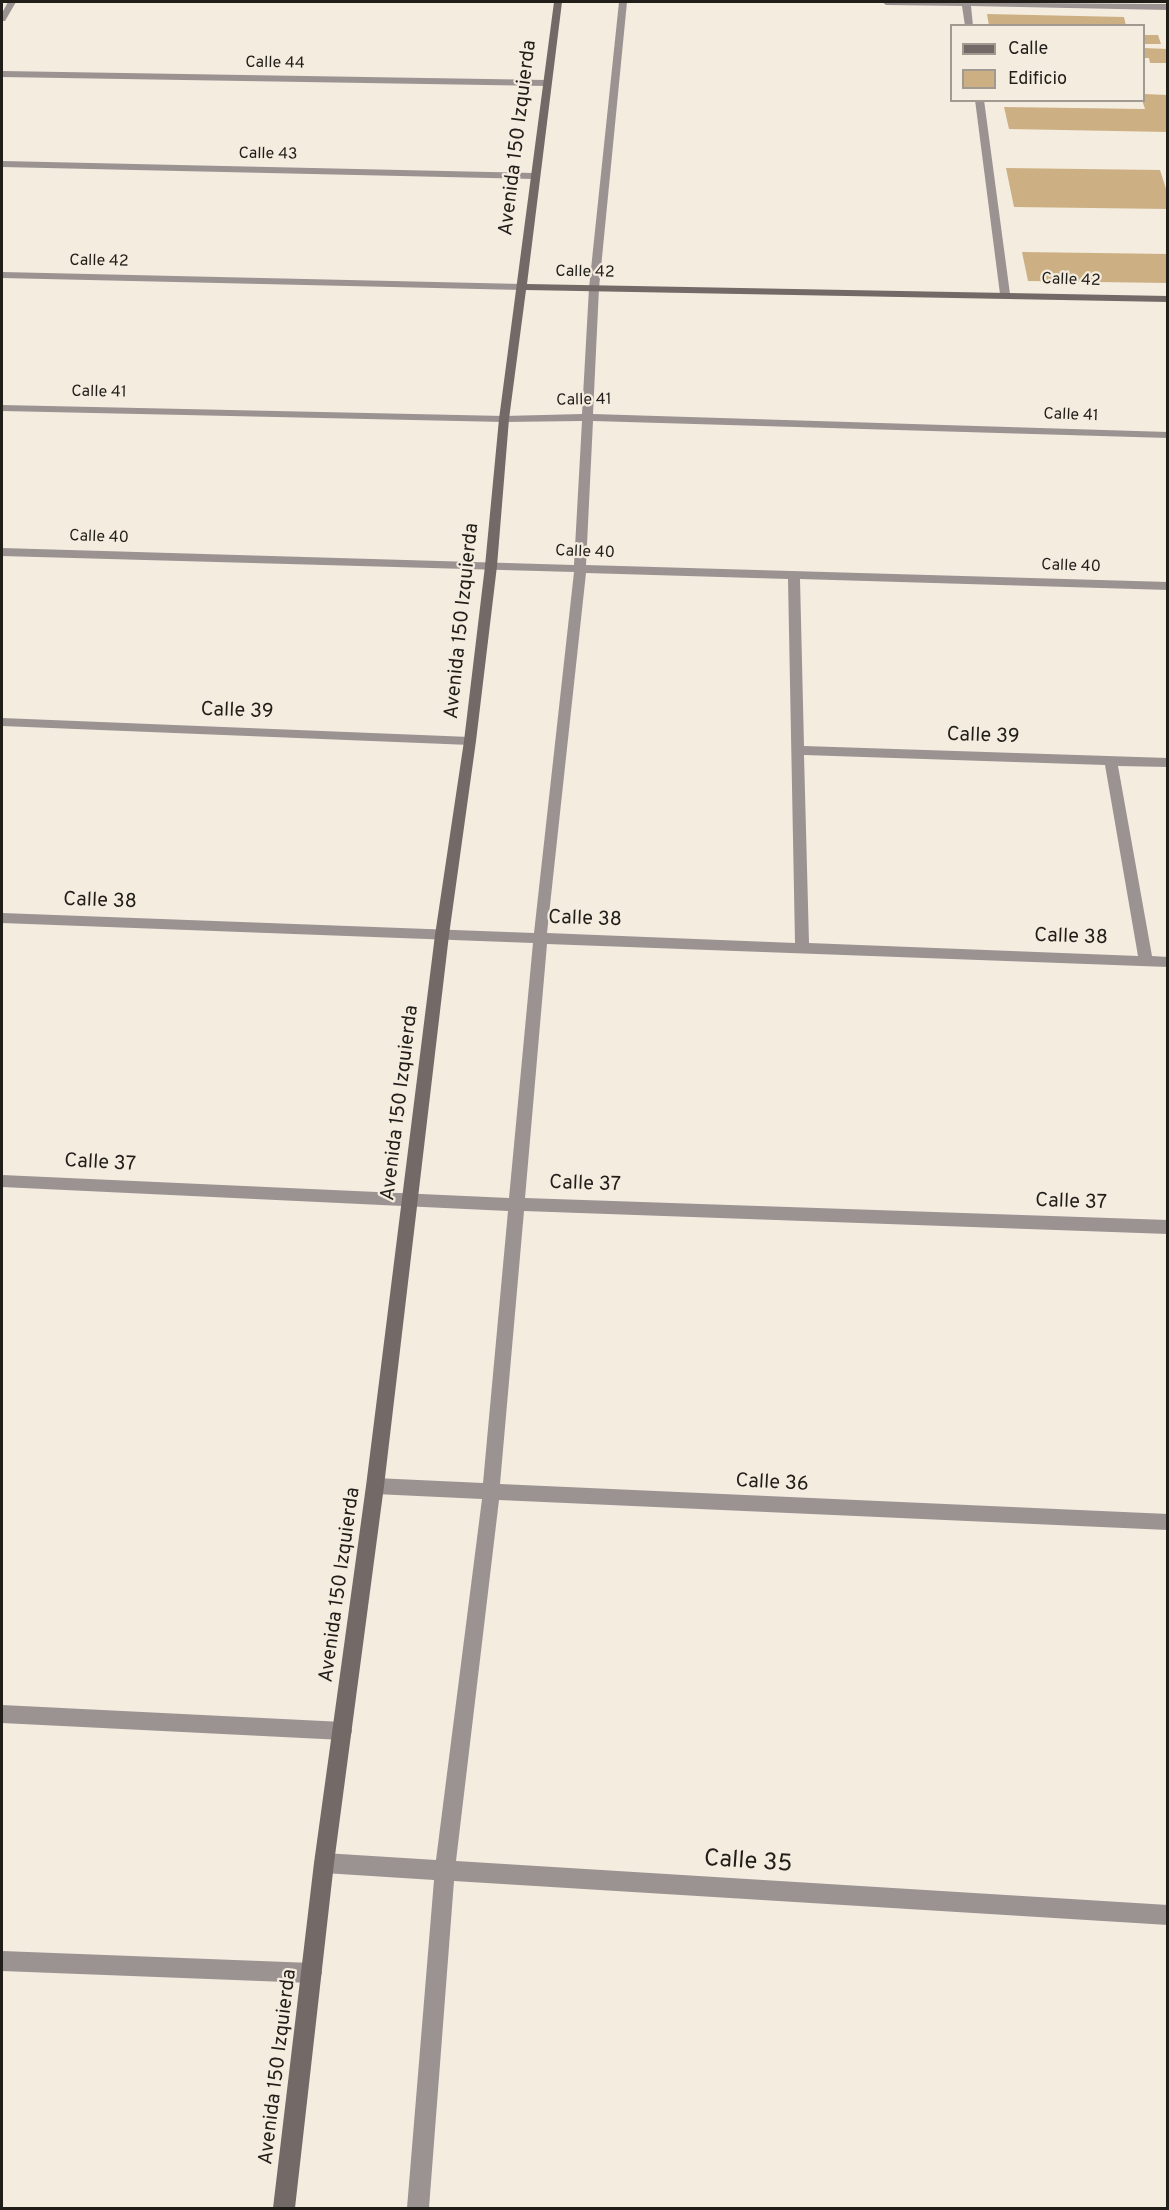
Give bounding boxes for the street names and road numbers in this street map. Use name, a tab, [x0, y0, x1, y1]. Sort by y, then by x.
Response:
street label: Avenida 150 Izquierda	[495, 39, 543, 237]
street label: Calle 44	[245, 54, 305, 74]
street label: Calle 43	[238, 145, 298, 165]
street label: Calle 42	[69, 252, 129, 272]
street label: Calle 42	[555, 263, 615, 283]
street label: Calle 42	[1041, 270, 1101, 292]
street label: Calle 41	[71, 383, 127, 403]
street label: Calle 41	[556, 391, 612, 411]
street label: Calle 41	[1043, 405, 1099, 427]
street label: Avenida 150 Izquierda	[441, 522, 485, 720]
street label: Calle 40	[69, 527, 129, 549]
street label: Calle 40	[555, 542, 615, 564]
street label: Calle 40	[1041, 556, 1101, 578]
street label: Calle 39	[200, 699, 274, 725]
street label: Calle 39	[946, 724, 1020, 750]
street label: Calle 38	[63, 889, 137, 915]
street label: Calle 38	[548, 907, 622, 933]
street label: Calle 38	[1034, 925, 1108, 951]
street label: Avenida 150 Izquierda	[377, 1004, 425, 1202]
street label: Calle 37	[64, 1150, 136, 1178]
street label: Calle 37	[549, 1172, 621, 1198]
street label: Calle 37	[1035, 1190, 1107, 1216]
street label: Calle 36	[735, 1470, 809, 1498]
street label: Avenida 150 Izquierda	[315, 1486, 367, 1684]
street label: Calle 35	[703, 1846, 793, 1880]
street label: Avenida 150 Izquierda	[255, 1968, 303, 2166]

